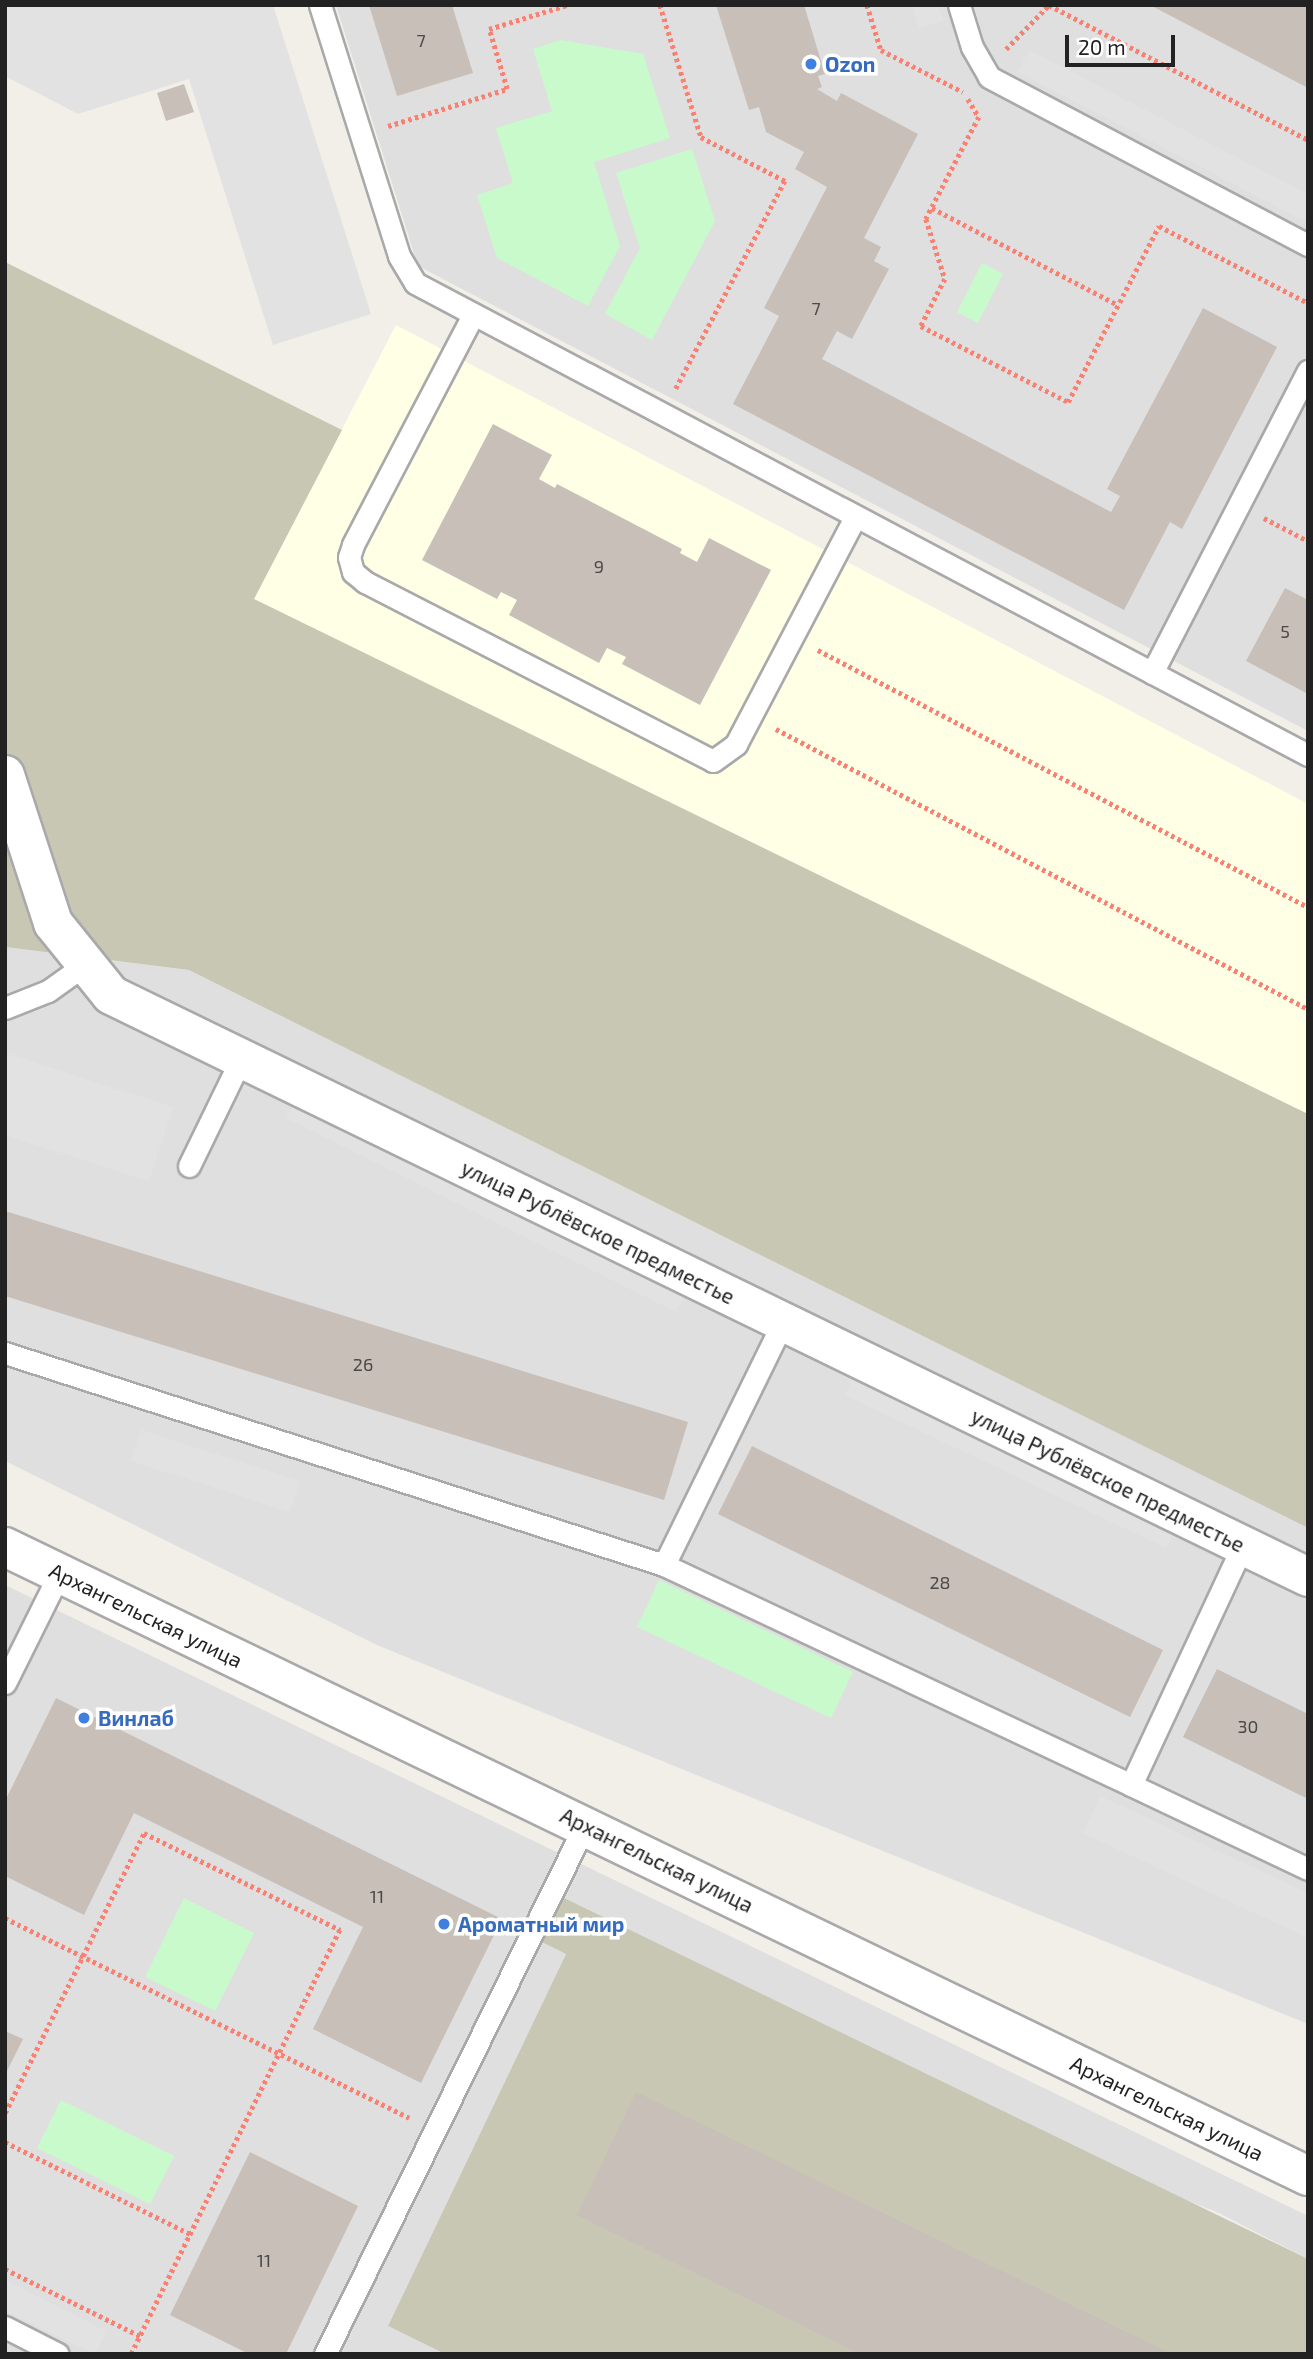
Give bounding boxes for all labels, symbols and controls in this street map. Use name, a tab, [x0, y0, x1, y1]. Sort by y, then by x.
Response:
scale bar	[1068, 21, 1178, 65]
house number: 7	[416, 29, 426, 51]
text: 20 m	[1078, 34, 1126, 59]
place label: Ozon	[825, 51, 875, 77]
marker: Ozon	[803, 56, 819, 72]
house number: 7	[811, 297, 821, 319]
house number: 9	[594, 555, 604, 577]
house number: 5	[1280, 620, 1290, 642]
street label: улица Рублёвское предместье	[457, 1155, 739, 1309]
house number: 26	[353, 1353, 373, 1375]
street label: улица Рублёвское предместье	[967, 1403, 1249, 1557]
street label: Архангельская улица	[45, 1557, 247, 1673]
house number: 28	[929, 1571, 951, 1593]
place label: Винлаб	[98, 1705, 174, 1731]
marker: Винлаб	[76, 1710, 92, 1726]
house number: 30	[1238, 1715, 1258, 1737]
street label: Архангельская улица	[556, 1802, 758, 1918]
house number: 11	[370, 1885, 384, 1907]
place label: Ароматный мир	[458, 1911, 625, 1937]
marker: Ароматный мир	[436, 1916, 452, 1932]
street label: Архангельская улица	[1066, 2050, 1268, 2166]
house number: 11	[257, 2249, 271, 2271]

